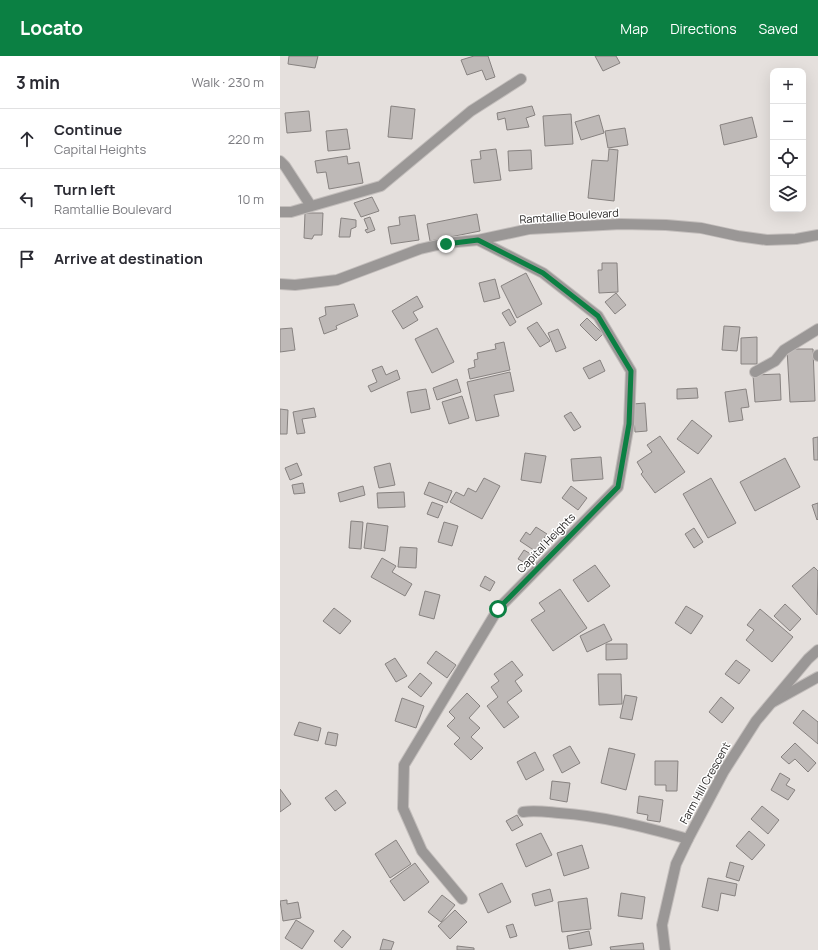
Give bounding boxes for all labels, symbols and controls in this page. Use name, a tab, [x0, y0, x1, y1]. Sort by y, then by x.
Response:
text: Locato	[20, 15, 83, 41]
text: Map	[620, 19, 648, 38]
text: Directions	[670, 19, 737, 38]
text: Saved	[759, 19, 798, 38]
map controls	[770, 68, 806, 212]
button: +	[770, 68, 806, 104]
text: 3 min	[16, 71, 60, 94]
text: Walk · 230 m	[191, 73, 264, 91]
button: −	[770, 104, 806, 140]
text: Continue	[54, 119, 122, 140]
icon: ahead	[16, 128, 38, 150]
text: 220 m	[228, 130, 264, 148]
text: Capital Heights	[54, 140, 146, 158]
button: locate	[770, 140, 806, 176]
button: layers	[770, 176, 806, 212]
text: Turn left	[54, 179, 116, 200]
icon: left	[16, 188, 38, 210]
text: 10 m	[237, 190, 264, 208]
text: Ramtallie Boulevard	[54, 200, 172, 218]
street label: Ramtallie Boulevard	[519, 205, 619, 226]
route end	[437, 235, 455, 253]
icon: arrive	[16, 248, 38, 270]
text: Arrive at destination	[54, 248, 203, 269]
street label: Capital Heights	[513, 509, 578, 576]
route start	[489, 600, 507, 618]
street label: Farm Hill Crescent	[676, 739, 733, 826]

